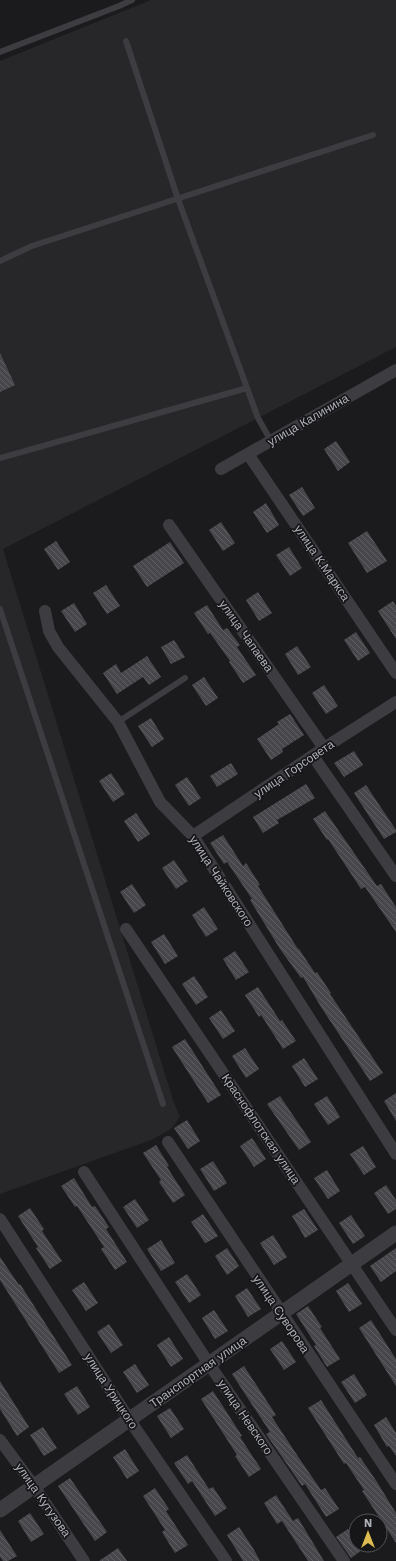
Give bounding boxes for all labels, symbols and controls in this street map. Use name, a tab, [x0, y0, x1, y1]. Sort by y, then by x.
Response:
street label: улица Калинина	[265, 391, 351, 449]
street label: улица К.Маркса	[291, 522, 353, 604]
street label: улица Чапаева	[216, 597, 276, 675]
street label: улица Горсовета	[251, 737, 337, 801]
street label: улица Чайковского	[186, 833, 256, 929]
street label: Краснофлотская улица	[219, 1071, 303, 1187]
street label: улица Суворова	[250, 1272, 312, 1356]
street label: Транспортная улица	[147, 1333, 249, 1411]
street label: улица Урицкого	[81, 1351, 141, 1432]
street label: улица Невского	[215, 1377, 275, 1457]
street label: улица Кутузова	[12, 1460, 74, 1540]
north arrow	[348, 1513, 388, 1553]
text: N	[364, 1517, 372, 1530]

